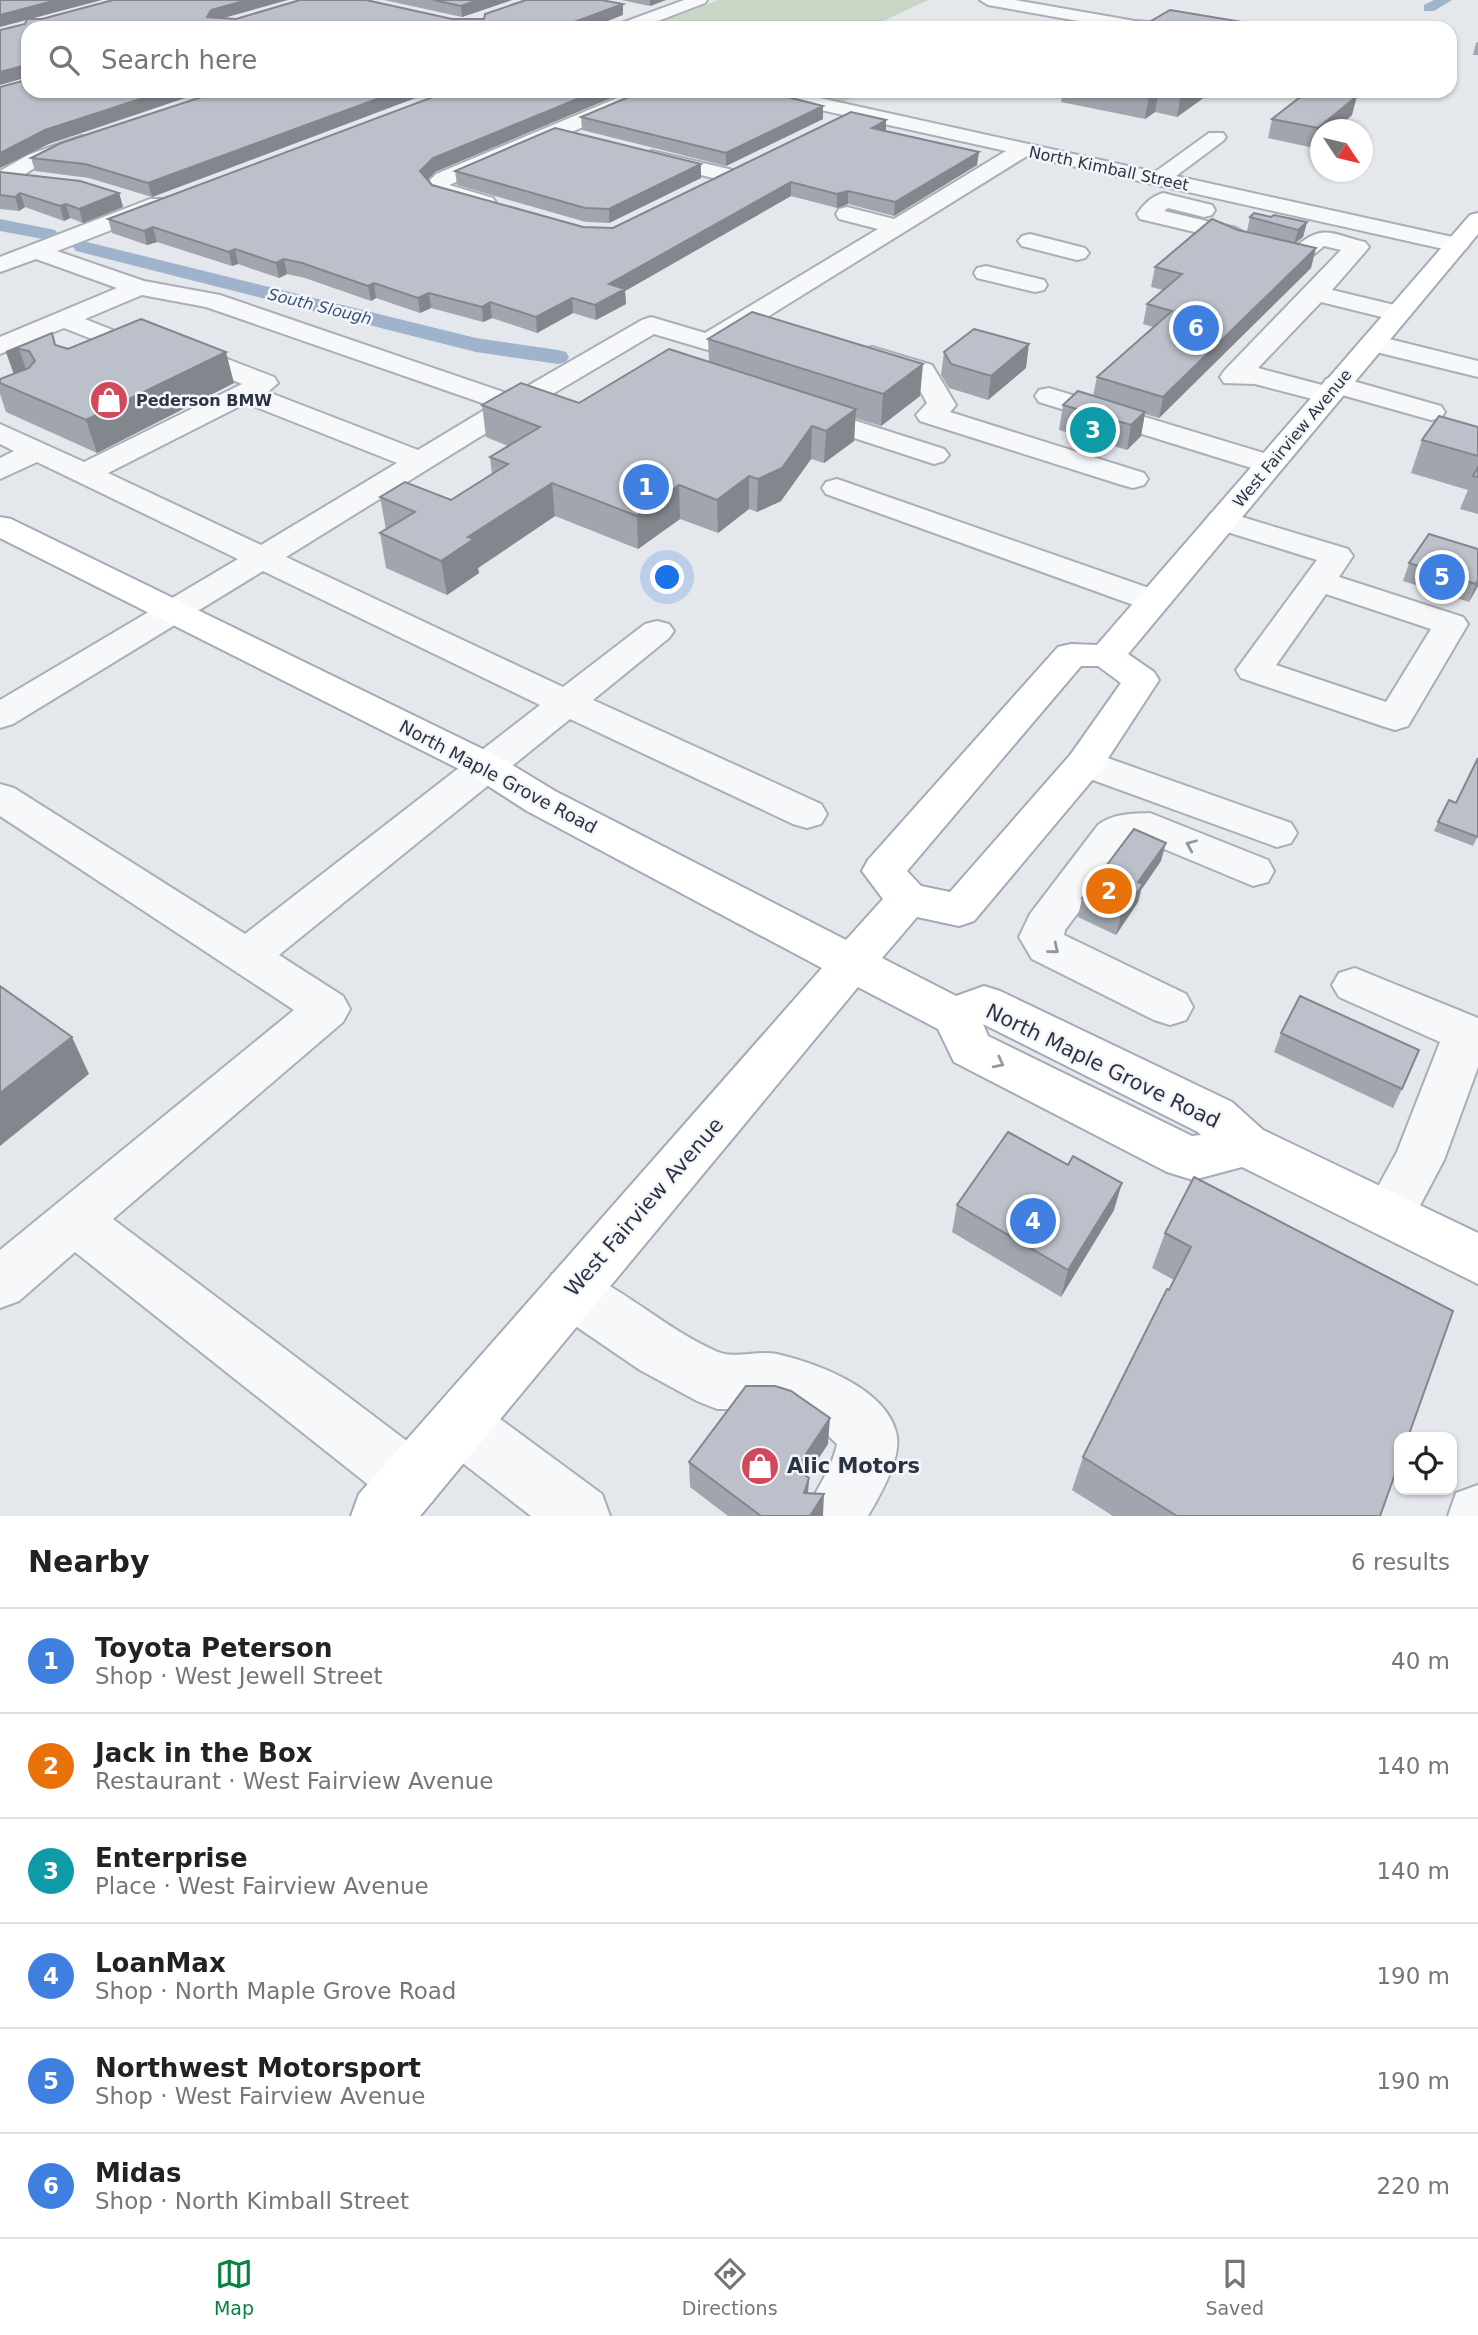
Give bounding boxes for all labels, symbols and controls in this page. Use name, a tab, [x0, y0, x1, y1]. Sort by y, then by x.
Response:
search box	[21, 21, 1457, 98]
icon: search	[45, 41, 83, 79]
text: Search here	[101, 45, 257, 75]
north arrow	[1310, 119, 1373, 182]
street label: North Kimball Street	[1027, 142, 1191, 195]
water label: South Slough	[266, 284, 374, 329]
pin: 6	[1173, 302, 1219, 354]
street label: West Fairview Avenue	[1229, 365, 1356, 511]
shop icon: Pederson BMW	[88, 379, 130, 421]
place label: Pederson BMW	[136, 391, 272, 410]
pin: 3	[1070, 404, 1116, 456]
pin: 1	[623, 461, 669, 513]
pin: 5	[1419, 551, 1465, 603]
your location	[650, 560, 684, 594]
street label: North Maple Grove Road	[396, 716, 600, 838]
one-way arrow	[1185, 839, 1197, 853]
pin: 2	[1086, 865, 1132, 917]
one-way arrow	[1046, 941, 1059, 954]
street label: North Maple Grove Road	[982, 999, 1224, 1133]
one-way arrow	[992, 1055, 1004, 1069]
street label: West Fairview Avenue	[560, 1113, 728, 1301]
pin: 4	[1010, 1195, 1056, 1247]
map controls	[1394, 1432, 1457, 1495]
button: locate	[1394, 1432, 1457, 1495]
shop icon: Alic Motors	[739, 1445, 781, 1487]
place label: Alic Motors	[787, 1454, 920, 1478]
text: Nearby	[28, 1544, 150, 1579]
text: 6 results	[1351, 1549, 1450, 1575]
text: Toyota Peterson	[95, 1633, 332, 1663]
text: 1	[43, 1648, 59, 1674]
text: 40 m	[1391, 1648, 1450, 1674]
text: Shop · West Jewell Street	[95, 1663, 383, 1689]
text: Jack in the Box	[95, 1738, 313, 1768]
text: 2	[43, 1753, 59, 1779]
text: 140 m	[1376, 1753, 1450, 1779]
text: Restaurant · West Fairview Avenue	[95, 1768, 494, 1794]
text: Enterprise	[95, 1843, 248, 1873]
text: 3	[43, 1858, 59, 1884]
text: 140 m	[1376, 1858, 1450, 1884]
text: Place · West Fairview Avenue	[95, 1873, 429, 1899]
text: LoanMax	[95, 1948, 226, 1978]
text: 4	[43, 1963, 59, 1989]
text: 190 m	[1376, 1963, 1450, 1989]
text: Shop · North Maple Grove Road	[95, 1978, 456, 2004]
text: Northwest Motorsport	[95, 2053, 421, 2083]
text: 5	[43, 2068, 59, 2094]
text: 190 m	[1376, 2068, 1450, 2094]
text: Shop · West Fairview Avenue	[95, 2083, 425, 2109]
text: Midas	[95, 2158, 181, 2188]
text: 6	[43, 2173, 59, 2199]
text: 220 m	[1376, 2173, 1450, 2199]
text: Shop · North Kimball Street	[95, 2188, 409, 2214]
tab: Map	[214, 2255, 254, 2319]
tab: Directions	[682, 2255, 778, 2319]
tab: Saved	[1205, 2255, 1264, 2319]

